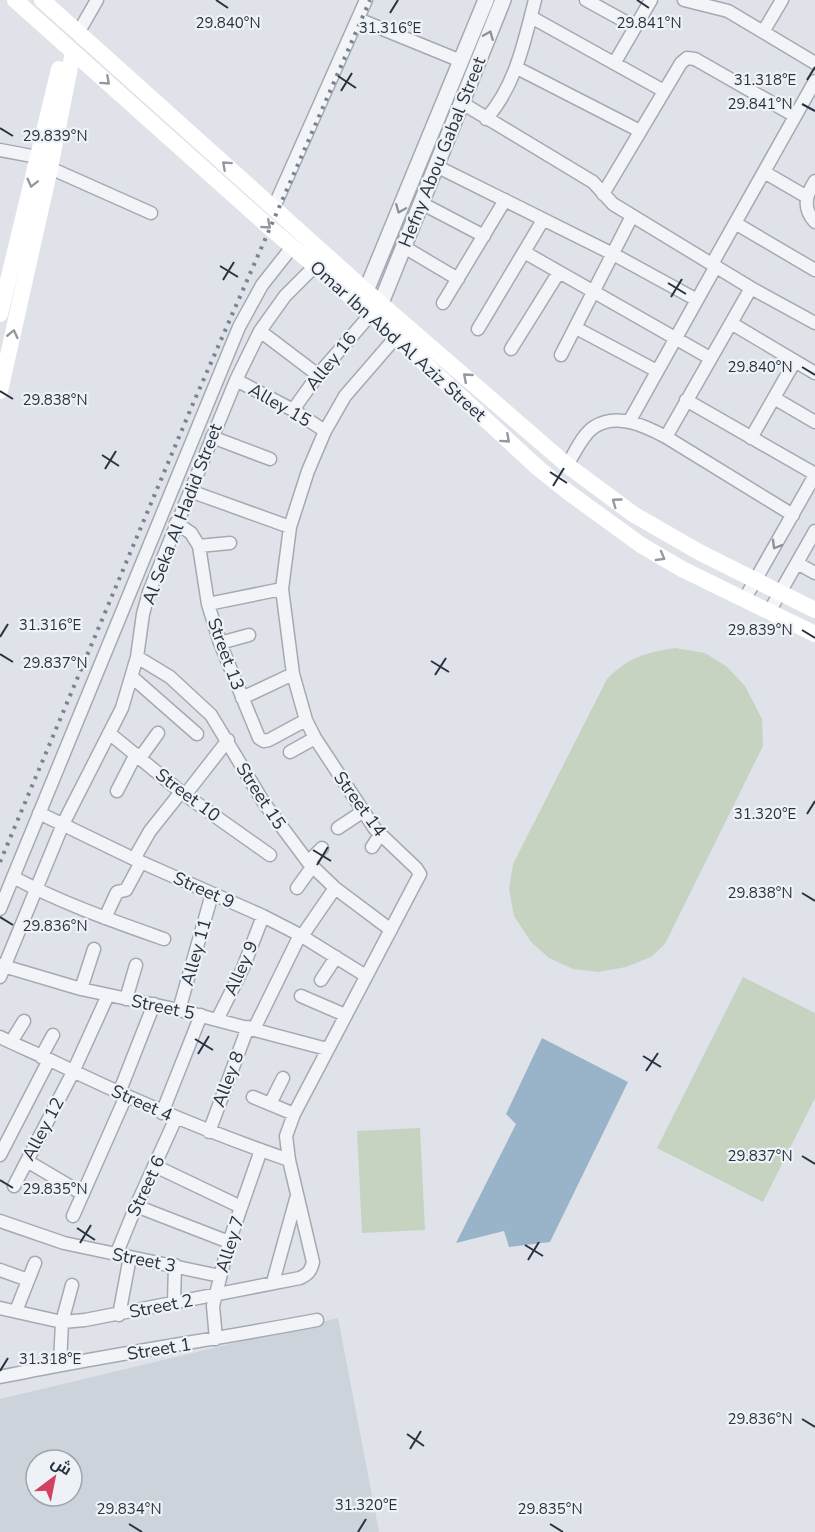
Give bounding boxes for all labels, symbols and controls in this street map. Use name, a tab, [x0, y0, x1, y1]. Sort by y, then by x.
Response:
text: 29.840°N	[195, 13, 261, 33]
text: 29.841°N	[616, 13, 682, 33]
text: 31.316°E	[359, 18, 421, 38]
one-way arrow	[482, 30, 494, 41]
street label: Hefny Abou Gabal Street	[393, 53, 491, 251]
text: 31.318°E	[734, 70, 796, 90]
one-way arrow	[99, 74, 110, 85]
text: 29.841°N	[727, 94, 793, 114]
text: 29.839°N	[22, 126, 88, 146]
one-way arrow	[222, 161, 233, 172]
one-way arrow	[27, 178, 40, 188]
one-way arrow	[395, 203, 407, 214]
one-way arrow	[260, 218, 271, 229]
street label: Omar Ibn Abd Al Aziz Street	[305, 255, 492, 427]
street label: Alley 16	[300, 327, 362, 395]
one-way arrow	[6, 330, 19, 340]
text: 29.840°N	[727, 357, 793, 377]
one-way arrow	[463, 373, 474, 384]
street label: Alley 15	[244, 377, 316, 433]
text: 29.838°N	[22, 390, 88, 410]
street label: Al Seka Al Hadid Street	[136, 419, 228, 608]
one-way arrow	[499, 432, 510, 443]
one-way arrow	[612, 499, 623, 510]
one-way arrow	[772, 539, 783, 549]
one-way arrow	[655, 550, 665, 561]
street label: Street 13	[202, 614, 250, 694]
text: 31.316°E	[19, 615, 81, 635]
text: 29.839°N	[727, 620, 793, 640]
text: 29.837°N	[22, 653, 88, 673]
street label: Street 15	[230, 758, 292, 834]
street label: Street 10	[151, 763, 225, 827]
street label: Street 14	[328, 766, 392, 842]
text: 31.320°E	[734, 804, 796, 824]
street label: Street 9	[170, 866, 238, 914]
text: 29.838°N	[727, 883, 793, 903]
text: 29.836°N	[22, 916, 88, 936]
street label: Alley 11	[175, 916, 217, 988]
street label: Alley 9	[218, 937, 264, 999]
street label: Street 5	[129, 989, 197, 1025]
street label: Alley 8	[206, 1048, 250, 1110]
street label: Street 4	[108, 1079, 177, 1127]
street label: Alley 12	[16, 1093, 70, 1165]
text: 29.837°N	[727, 1146, 793, 1166]
street label: Street 6	[121, 1152, 171, 1220]
text: 29.835°N	[22, 1179, 88, 1199]
street label: Alley 7	[210, 1213, 250, 1275]
street label: Street 3	[110, 1242, 178, 1278]
street label: Street 2	[127, 1288, 195, 1324]
street label: Street 1	[125, 1332, 193, 1366]
text: 31.318°E	[19, 1349, 81, 1369]
text: 29.836°N	[727, 1409, 793, 1429]
north arrow	[24, 1448, 84, 1508]
text: ش	[47, 1451, 76, 1481]
text: 31.320°E	[335, 1495, 397, 1515]
text: 29.834°N	[96, 1499, 162, 1519]
text: 29.835°N	[517, 1499, 583, 1519]

